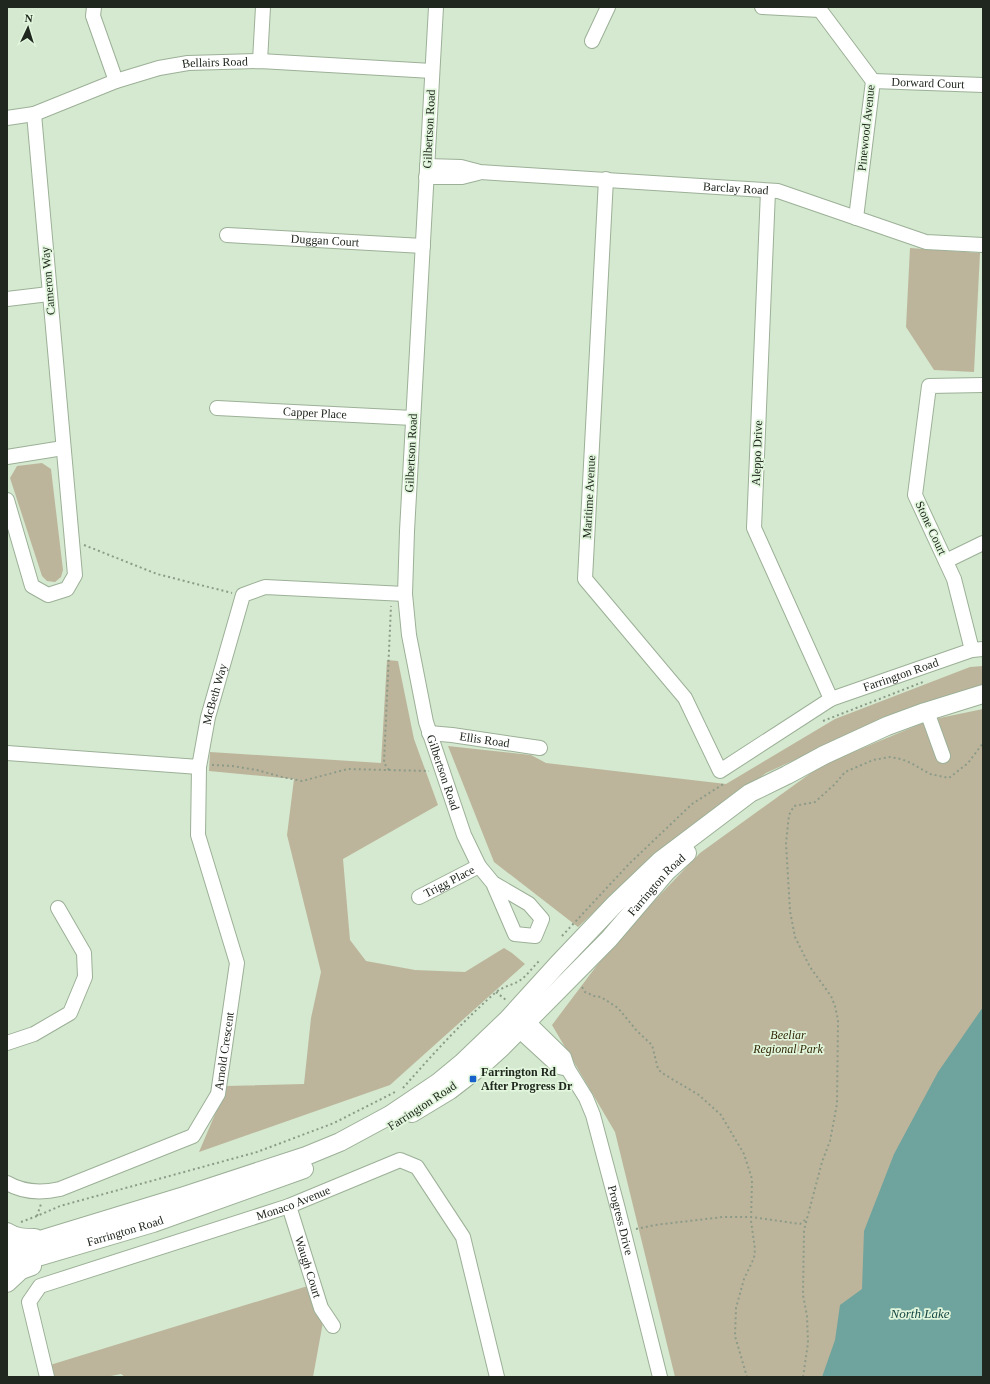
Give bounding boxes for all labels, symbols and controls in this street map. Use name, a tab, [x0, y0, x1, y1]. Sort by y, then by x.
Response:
north arrow	[8, 8, 48, 48]
text: N	[24, 12, 33, 24]
street label: Bellairs Road	[181, 54, 248, 71]
street label: Dorward Court	[891, 75, 965, 91]
street label: Pinewood Avenue	[855, 84, 877, 172]
street label: Gilbertson Road	[420, 89, 438, 169]
street label: Barclay Road	[703, 179, 769, 197]
street label: Duggan Court	[290, 232, 360, 249]
street label: Cameron Way	[38, 246, 58, 316]
street label: Capper Place	[283, 404, 347, 422]
street label: Gilbertson Road	[402, 413, 420, 493]
street label: Aleppo Drive	[749, 420, 765, 486]
street label: Maritime Avenue	[580, 455, 598, 539]
street label: Stone Court	[912, 499, 950, 558]
street label: Farrington Road	[861, 655, 940, 694]
street label: McBeth Way	[200, 662, 230, 726]
street label: Ellis Road	[459, 729, 511, 750]
street label: Gilbertson Road	[424, 733, 462, 812]
street label: Farrington Road	[625, 851, 688, 919]
street label: Trigg Place	[421, 862, 477, 900]
street label: Arnold Crescent	[212, 1010, 237, 1091]
park label: Beeliar Regional Park	[752, 1028, 823, 1056]
place label: Farrington Rd After Progress Dr	[481, 1065, 573, 1093]
marker: Farrington Rd After Progress Dr	[468, 1074, 478, 1084]
street label: Farrington Road	[385, 1079, 459, 1133]
street label: Monaco Avenue	[254, 1183, 332, 1223]
street label: Progress Drive	[605, 1184, 636, 1257]
street label: Farrington Road	[85, 1213, 165, 1249]
street label: Waugh Court	[292, 1234, 325, 1300]
water label: North Lake	[890, 1306, 950, 1321]

